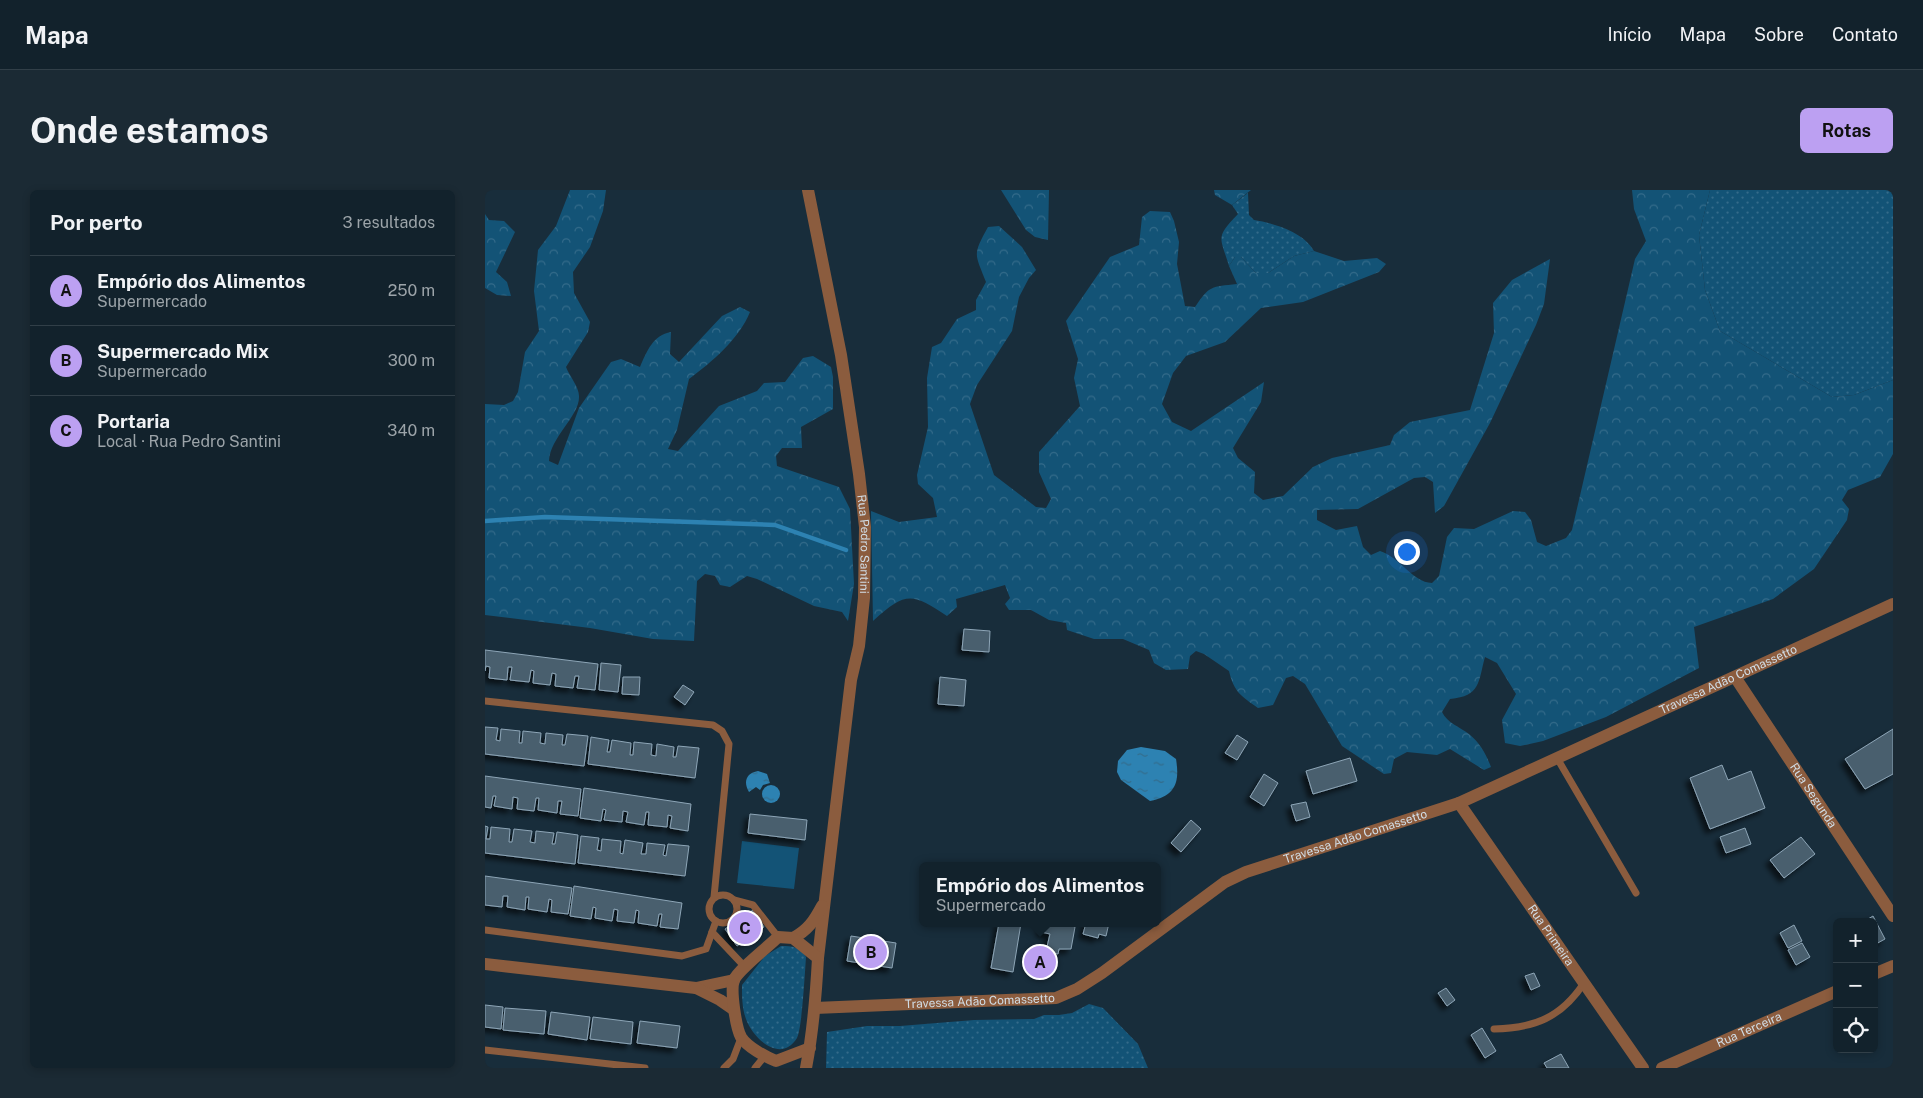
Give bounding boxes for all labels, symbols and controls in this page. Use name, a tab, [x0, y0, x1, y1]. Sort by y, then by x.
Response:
text: Mapa	[25, 21, 89, 49]
text: Início	[1607, 24, 1652, 45]
text: Mapa	[1680, 24, 1726, 45]
text: Sobre	[1754, 24, 1804, 45]
text: Contato	[1832, 24, 1898, 45]
button: Rotas	[1800, 108, 1893, 153]
text: Onde estamos	[30, 110, 269, 151]
text: Por perto	[50, 210, 143, 235]
text: 3 resultados	[343, 213, 435, 232]
text: Empório dos Alimentos	[97, 270, 306, 292]
text: A	[60, 281, 72, 300]
text: 250 m	[388, 281, 435, 300]
text: Supermercado	[97, 292, 207, 311]
text: Supermercado Mix	[97, 340, 269, 362]
text: B	[61, 351, 71, 370]
text: 300 m	[388, 351, 435, 370]
text: Supermercado	[97, 362, 207, 381]
text: Portaria	[97, 410, 170, 432]
text: C	[60, 421, 72, 440]
text: 340 m	[387, 421, 435, 440]
text: Local · Rua Pedro Santini	[97, 432, 281, 451]
street label: Rua Pedro Santini	[854, 494, 872, 594]
your location	[1394, 539, 1420, 565]
street label: Travessa Adão Comassetto	[1657, 642, 1799, 717]
street label: Rua Segunda	[1787, 761, 1840, 830]
street label: Travessa Adão Comassetto	[1282, 807, 1429, 866]
popup	[919, 862, 1161, 927]
text: Empório dos Alimentos	[936, 874, 1144, 896]
text: Supermercado	[936, 896, 1046, 915]
street label: Rua Primeira	[1525, 902, 1577, 969]
pin: C	[729, 909, 761, 947]
map controls	[1833, 918, 1878, 1053]
button: +	[1833, 918, 1878, 963]
pin: B	[855, 933, 887, 971]
pin: A	[1024, 943, 1056, 981]
button: −	[1833, 963, 1878, 1008]
street label: Travessa Adão Comassetto	[905, 991, 1055, 1011]
button: locate	[1833, 1008, 1878, 1053]
street label: Rua Terceira	[1714, 1009, 1784, 1050]

